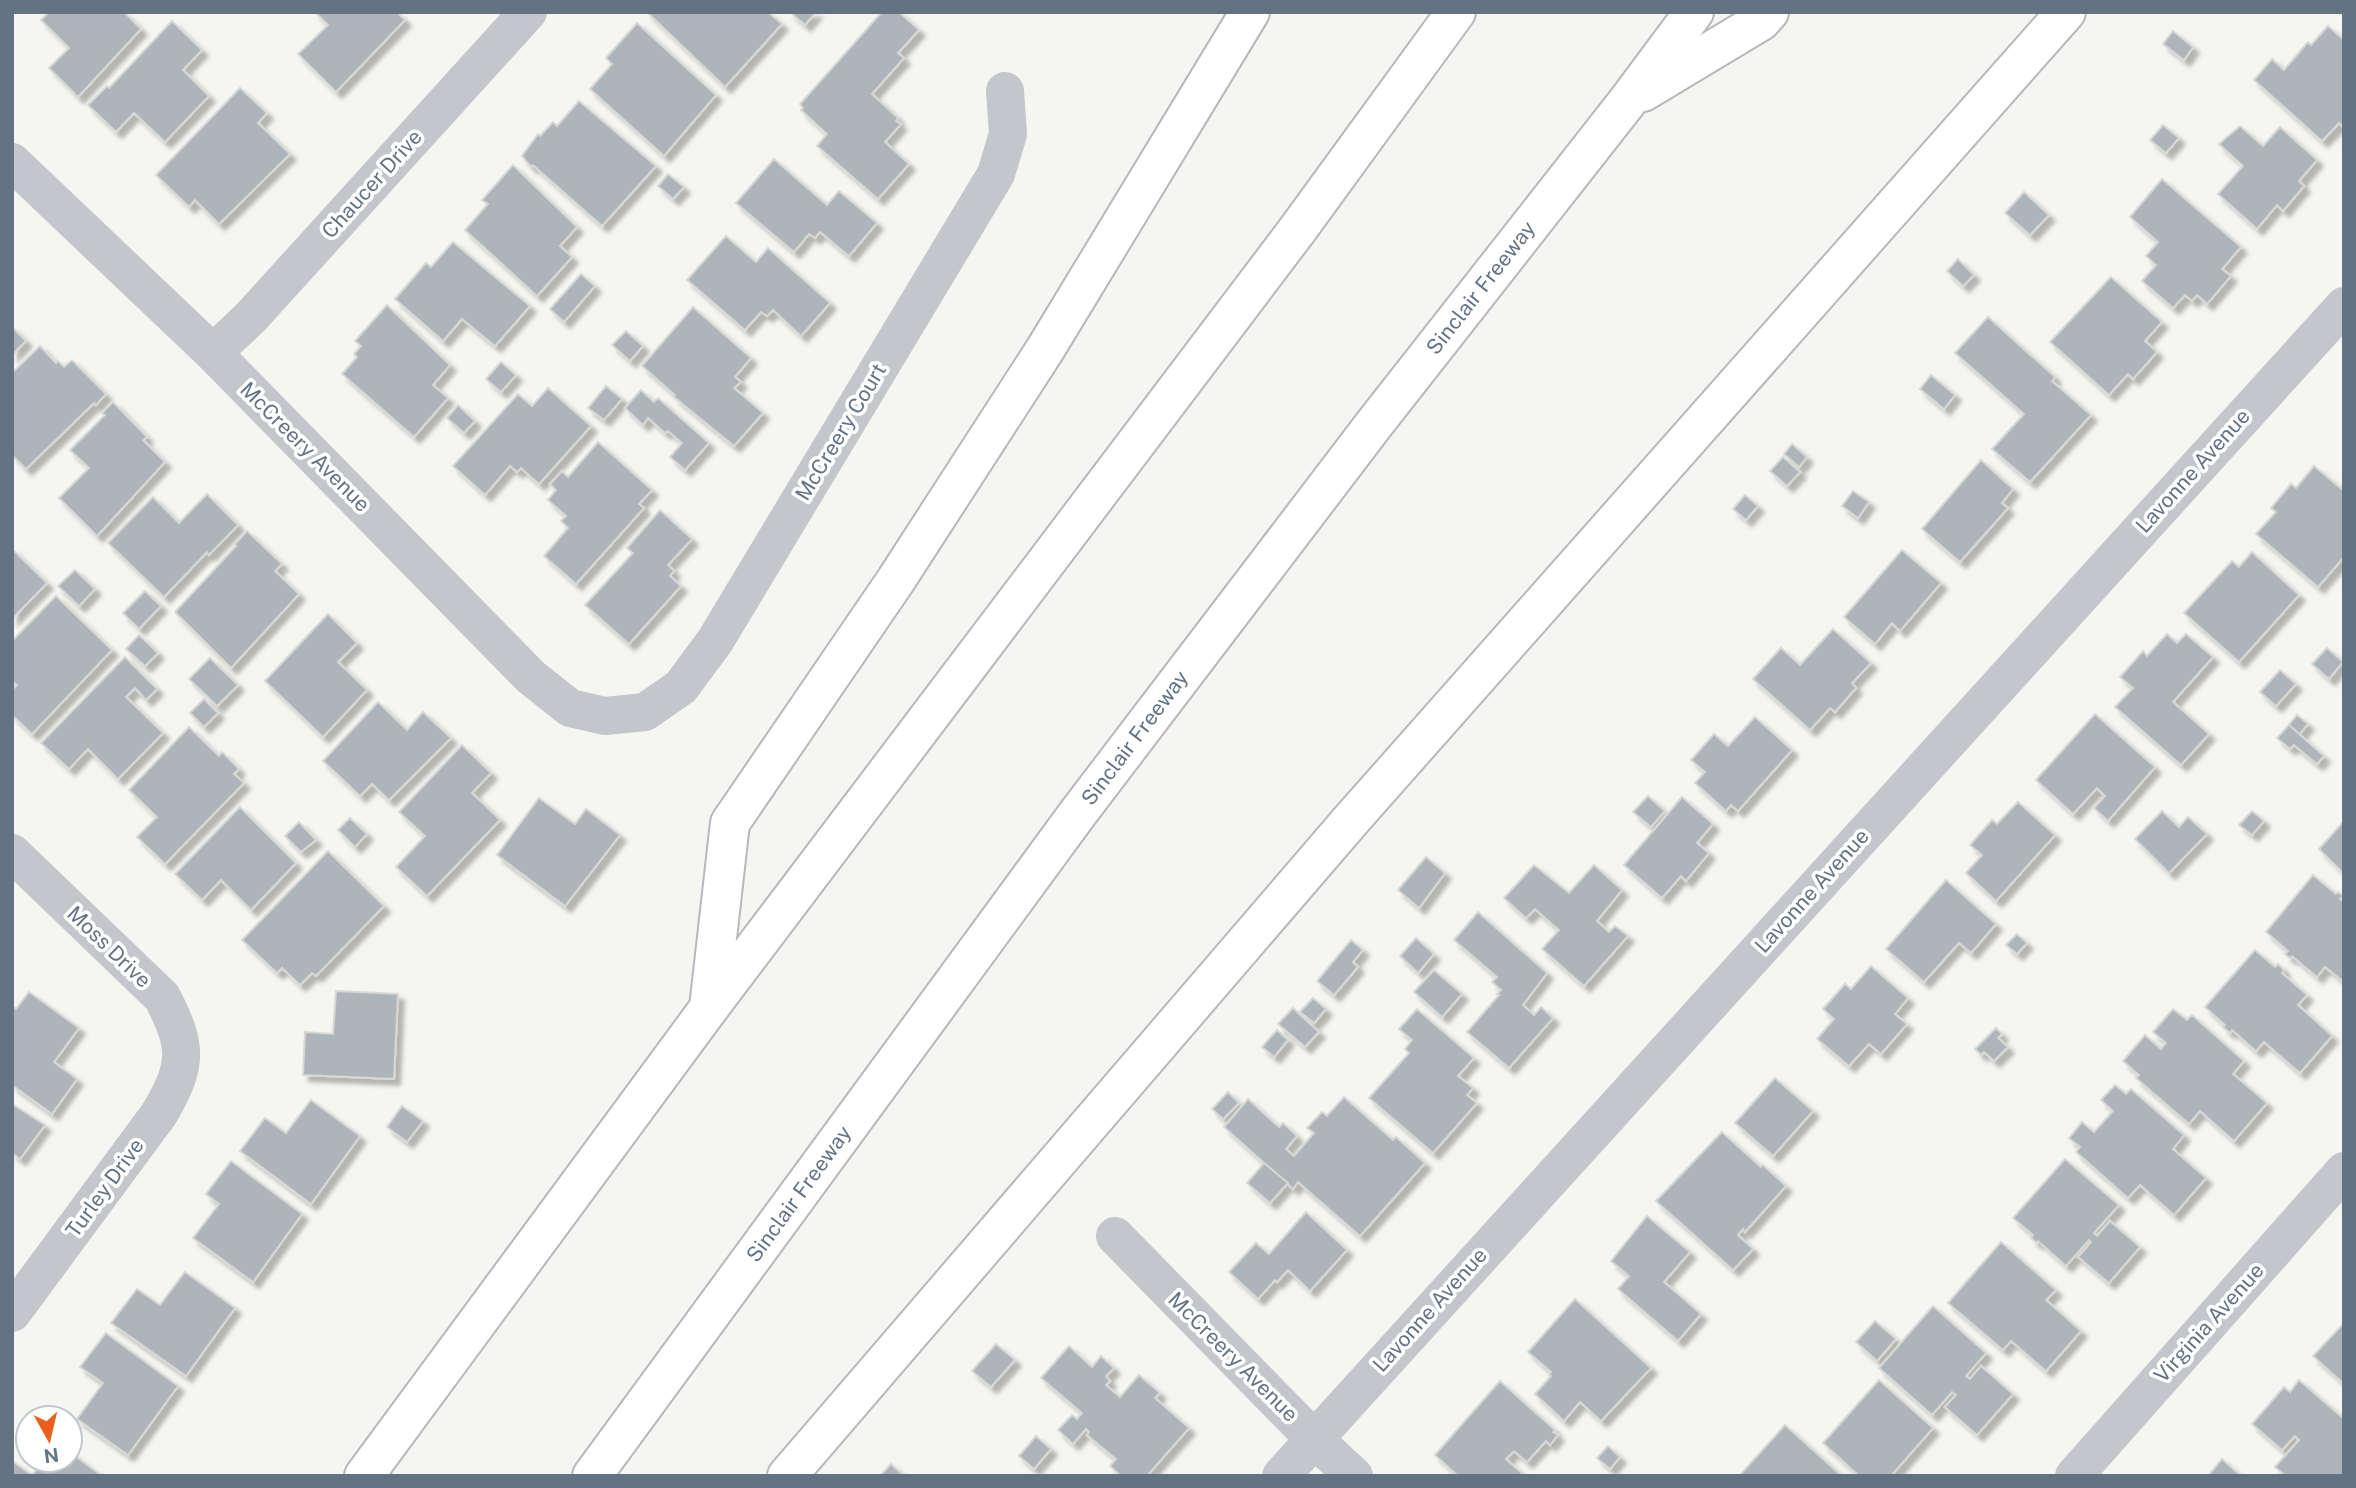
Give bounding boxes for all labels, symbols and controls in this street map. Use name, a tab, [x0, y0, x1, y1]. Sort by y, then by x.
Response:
street label: Chaucer Drive	[316, 124, 427, 243]
street label: Sinclair Freeway	[1421, 216, 1540, 359]
street label: McCreery Court	[790, 359, 891, 505]
street label: McCreery Avenue	[235, 377, 375, 517]
street label: Lavonne Avenue	[2130, 403, 2255, 538]
street label: Sinclair Freeway	[1076, 665, 1193, 810]
street label: Lavonne Avenue	[1749, 823, 1874, 958]
street label: Moss Drive	[62, 901, 156, 993]
street label: Sinclair Freeway	[741, 1121, 856, 1267]
street label: Turley Drive	[60, 1133, 149, 1242]
street label: Lavonne Avenue	[1367, 1242, 1492, 1377]
street label: Virginia Avenue	[2149, 1258, 2269, 1387]
street label: McCreery Avenue	[1163, 1287, 1303, 1427]
north arrow	[14, 1404, 84, 1474]
text: N	[42, 1444, 60, 1468]

